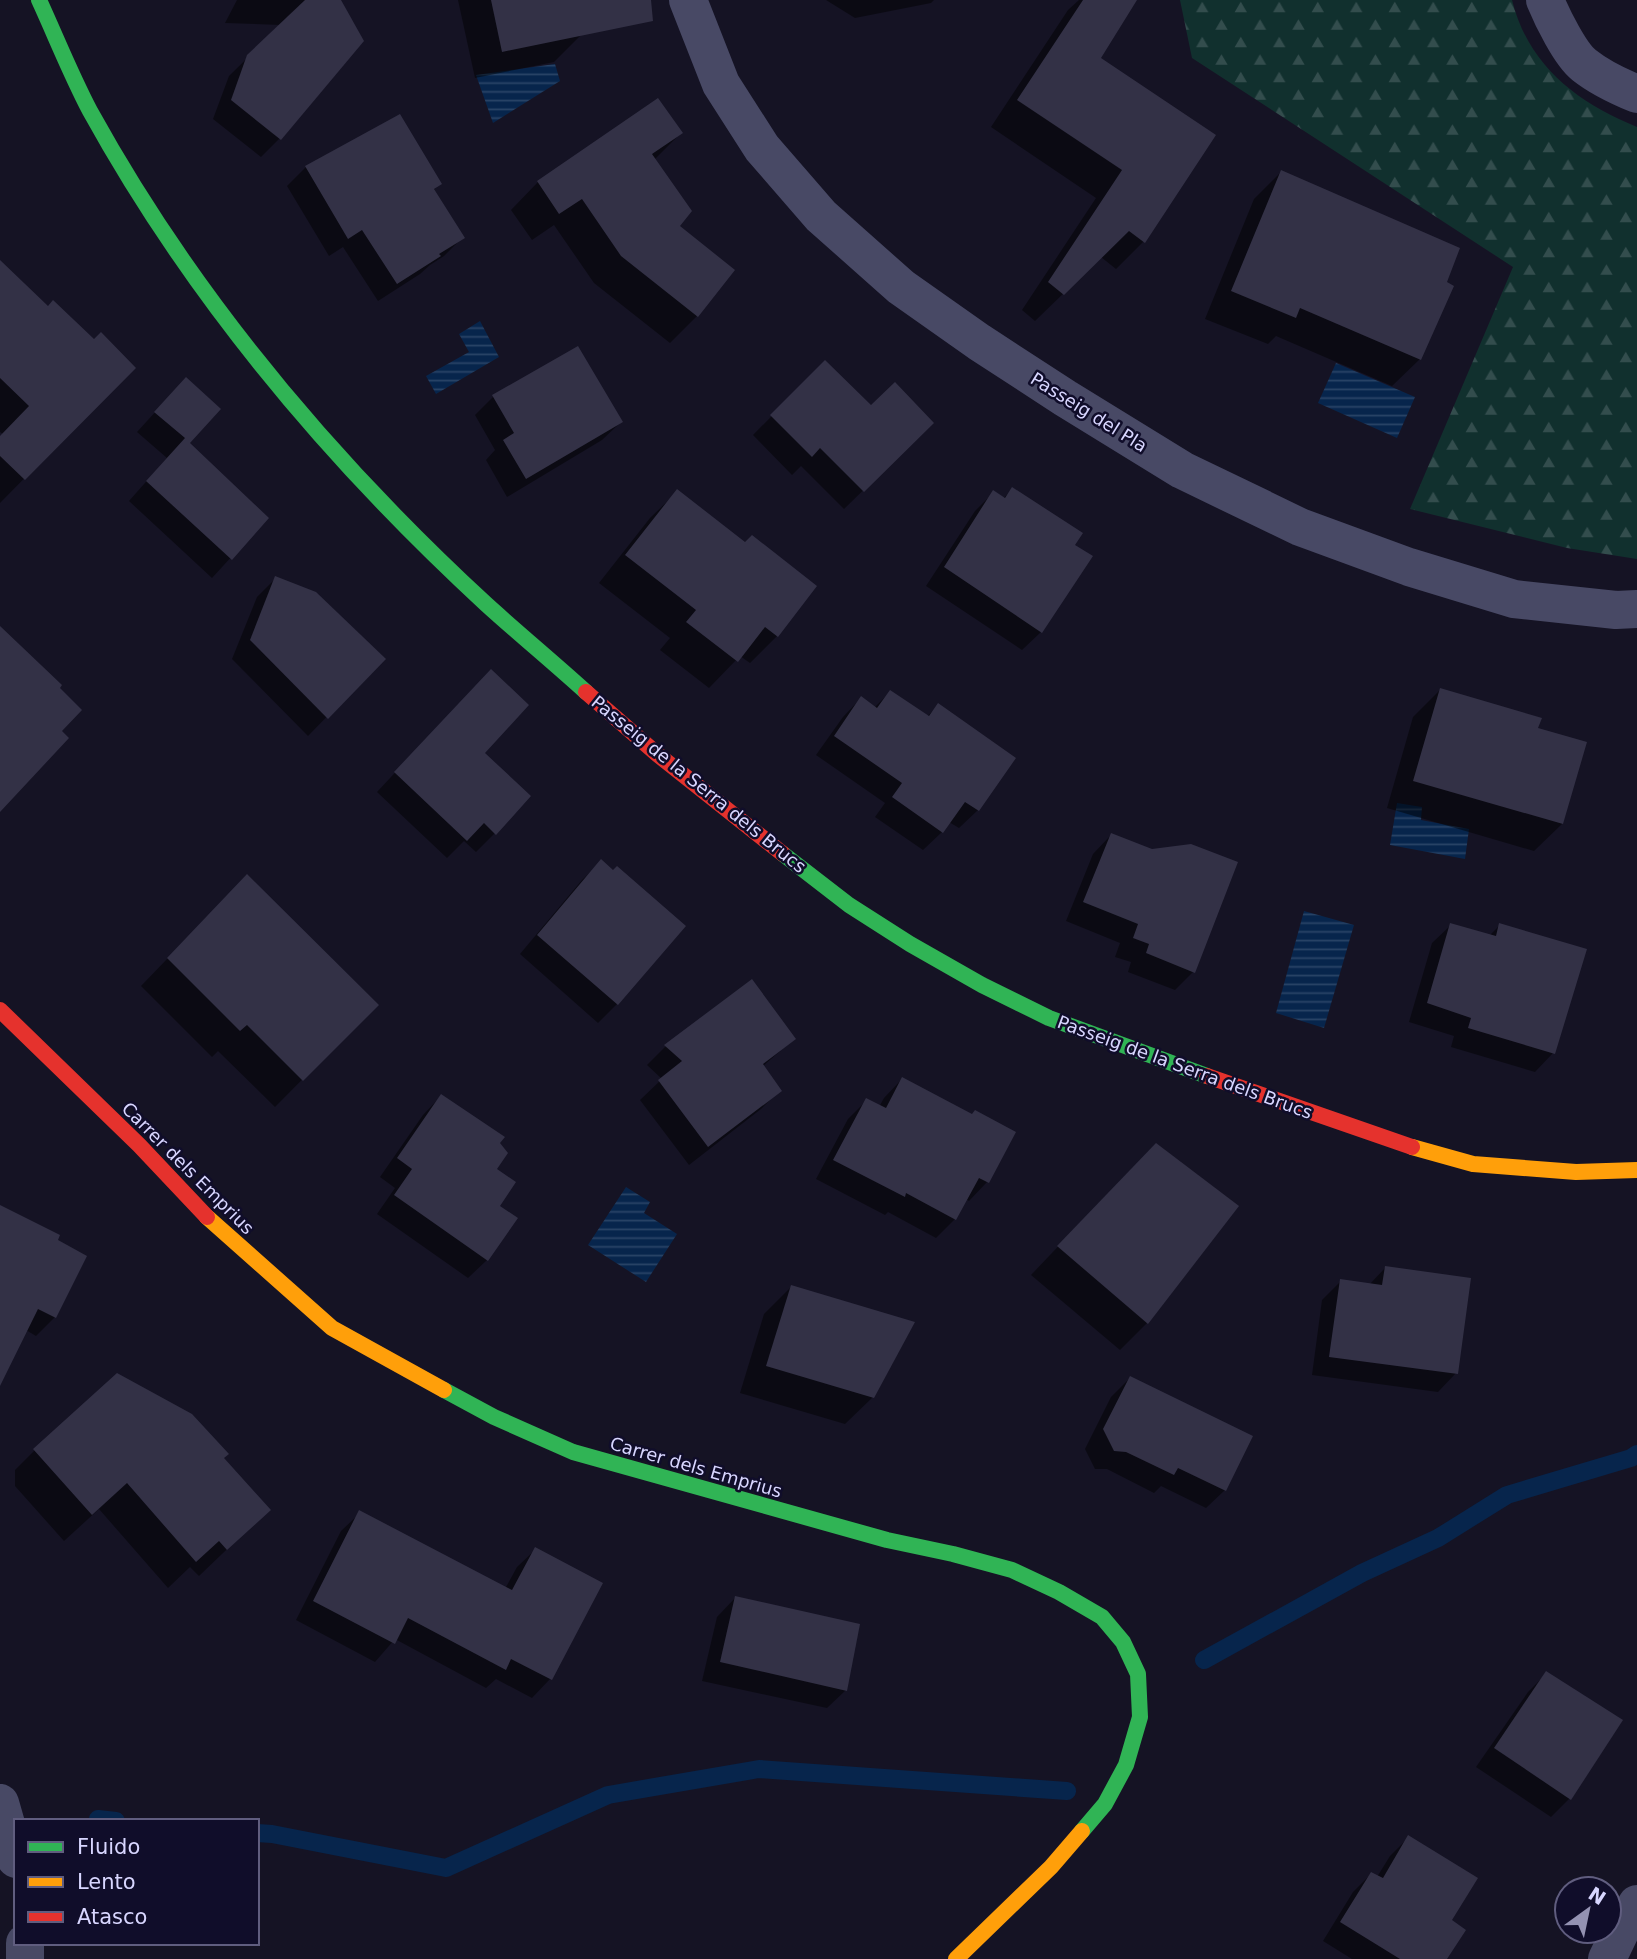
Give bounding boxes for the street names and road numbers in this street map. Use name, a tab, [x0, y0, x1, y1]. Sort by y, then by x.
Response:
street label: Passeig del Pla	[1027, 368, 1151, 456]
street label: Passeig de la Serra dels Brucs	[588, 691, 810, 877]
street label: Passeig de la Serra dels Brucs	[1055, 1011, 1315, 1123]
street label: Carrer dels Emprius	[118, 1098, 258, 1238]
street label: Carrer dels Emprius	[608, 1432, 784, 1502]

